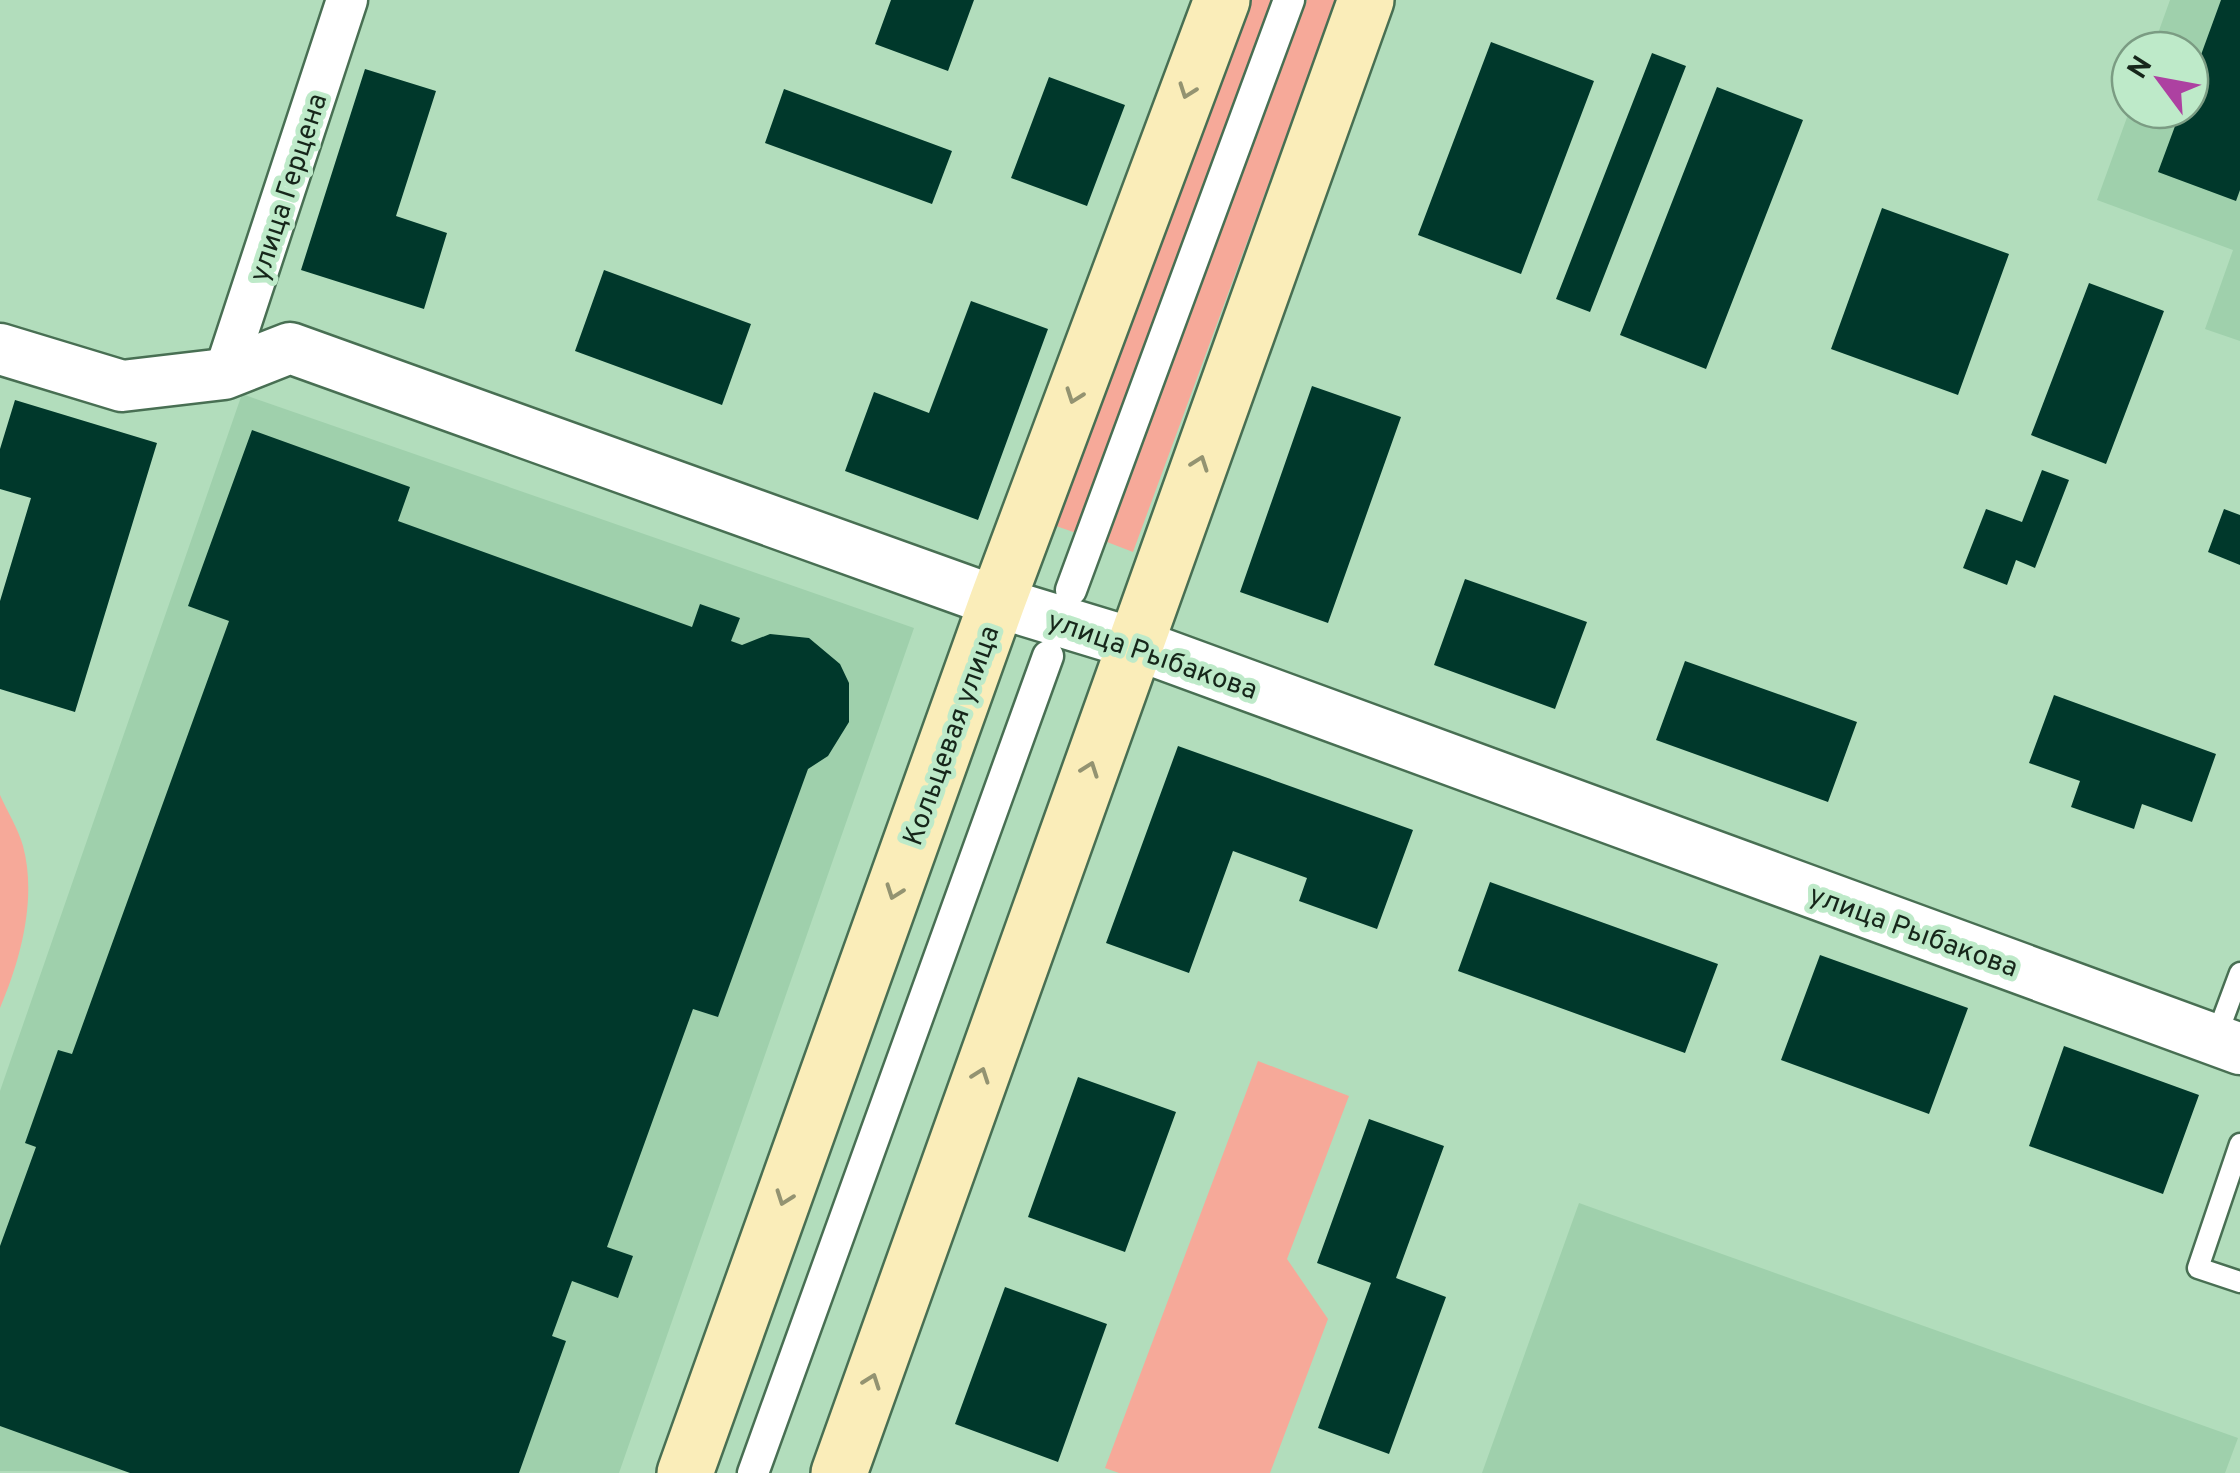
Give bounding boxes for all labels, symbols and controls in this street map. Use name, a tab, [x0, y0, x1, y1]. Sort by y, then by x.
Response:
north arrow	[2110, 30, 2210, 130]
text: N	[2121, 50, 2162, 86]
one-way arrow	[1179, 82, 1199, 99]
street label: улица Герцена	[242, 89, 337, 287]
one-way arrow	[1066, 386, 1086, 404]
one-way arrow	[1188, 456, 1209, 473]
street label: улица Рыбакова	[1042, 604, 1262, 710]
street label: Кольцевая улица	[896, 621, 1009, 851]
one-way arrow	[1078, 761, 1099, 778]
street label: улица Рыбакова	[1804, 878, 2022, 987]
one-way arrow	[885, 882, 906, 899]
one-way arrow	[969, 1068, 990, 1085]
one-way arrow	[775, 1188, 796, 1205]
one-way arrow	[860, 1374, 880, 1391]

